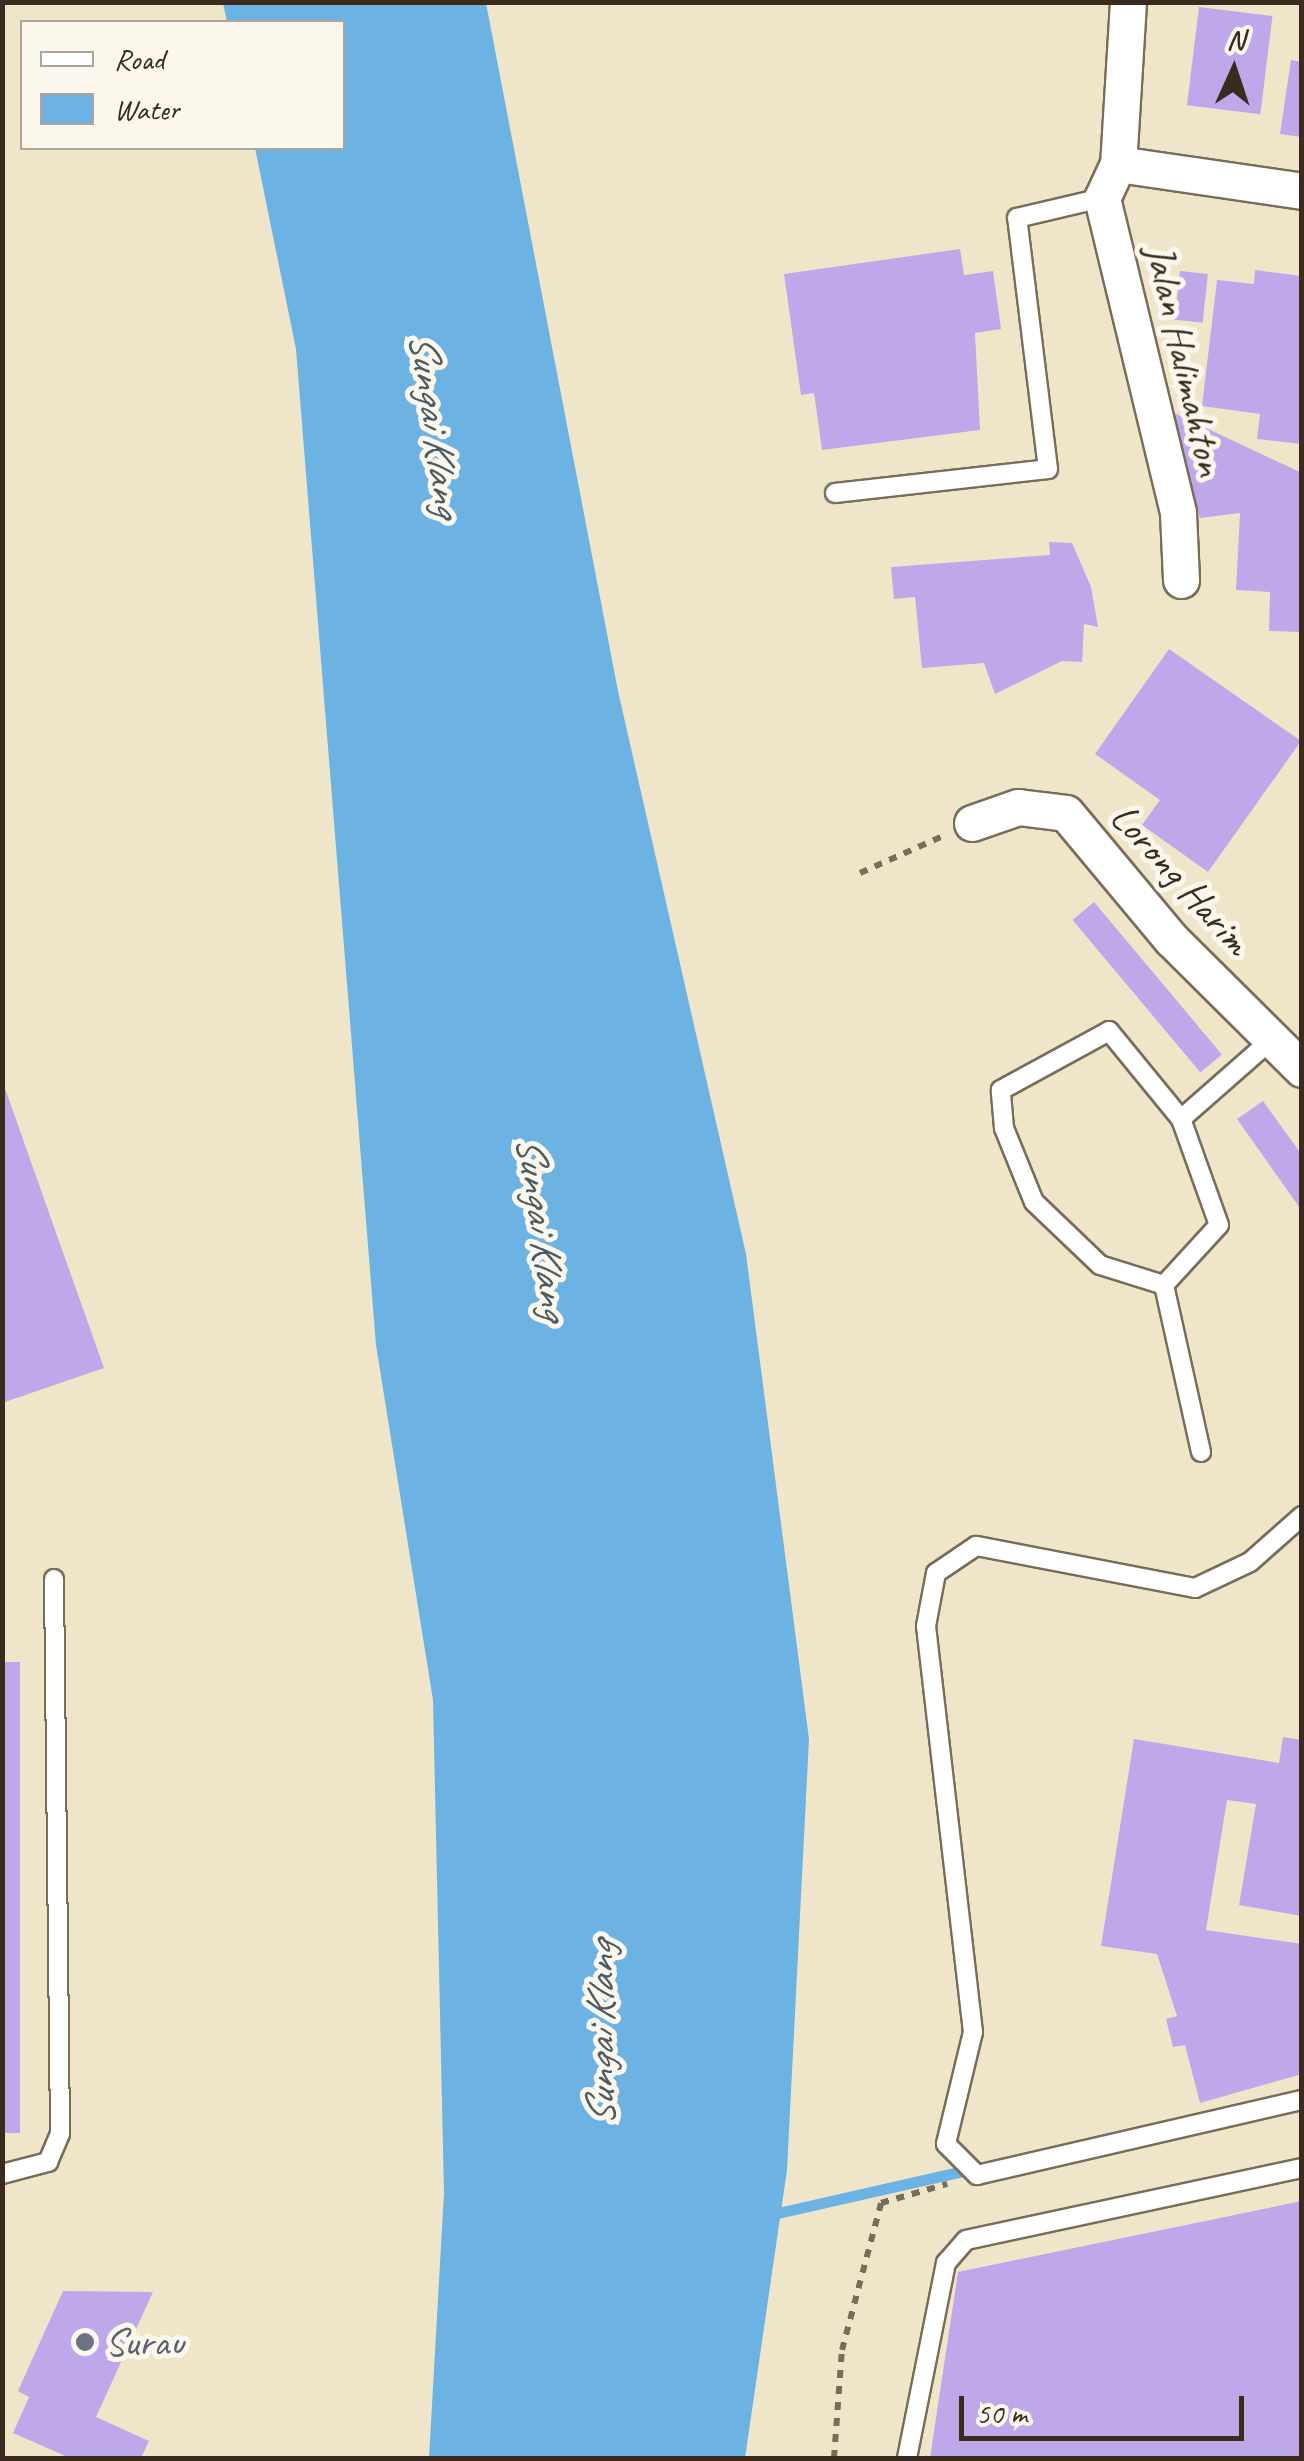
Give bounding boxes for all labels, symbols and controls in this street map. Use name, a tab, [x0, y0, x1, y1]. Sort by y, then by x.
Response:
legend	[20, 20, 345, 150]
north arrow	[1184, 20, 1284, 120]
text: N	[1226, 22, 1245, 57]
text: Road	[114, 40, 164, 78]
text: Water	[114, 90, 179, 128]
street label: Jalan Halimahton	[1135, 238, 1235, 482]
water label: Sungai Klang	[397, 329, 473, 519]
street label: Lorong Harim	[1100, 793, 1262, 965]
water label: Sungai Klang	[504, 1132, 580, 1322]
water label: Sungai Klang	[576, 1942, 626, 2126]
place label: Surau	[105, 2318, 184, 2366]
marker: Surau	[74, 2331, 96, 2353]
scale bar	[964, 2376, 1249, 2438]
text: 50 m	[976, 2394, 1027, 2432]

